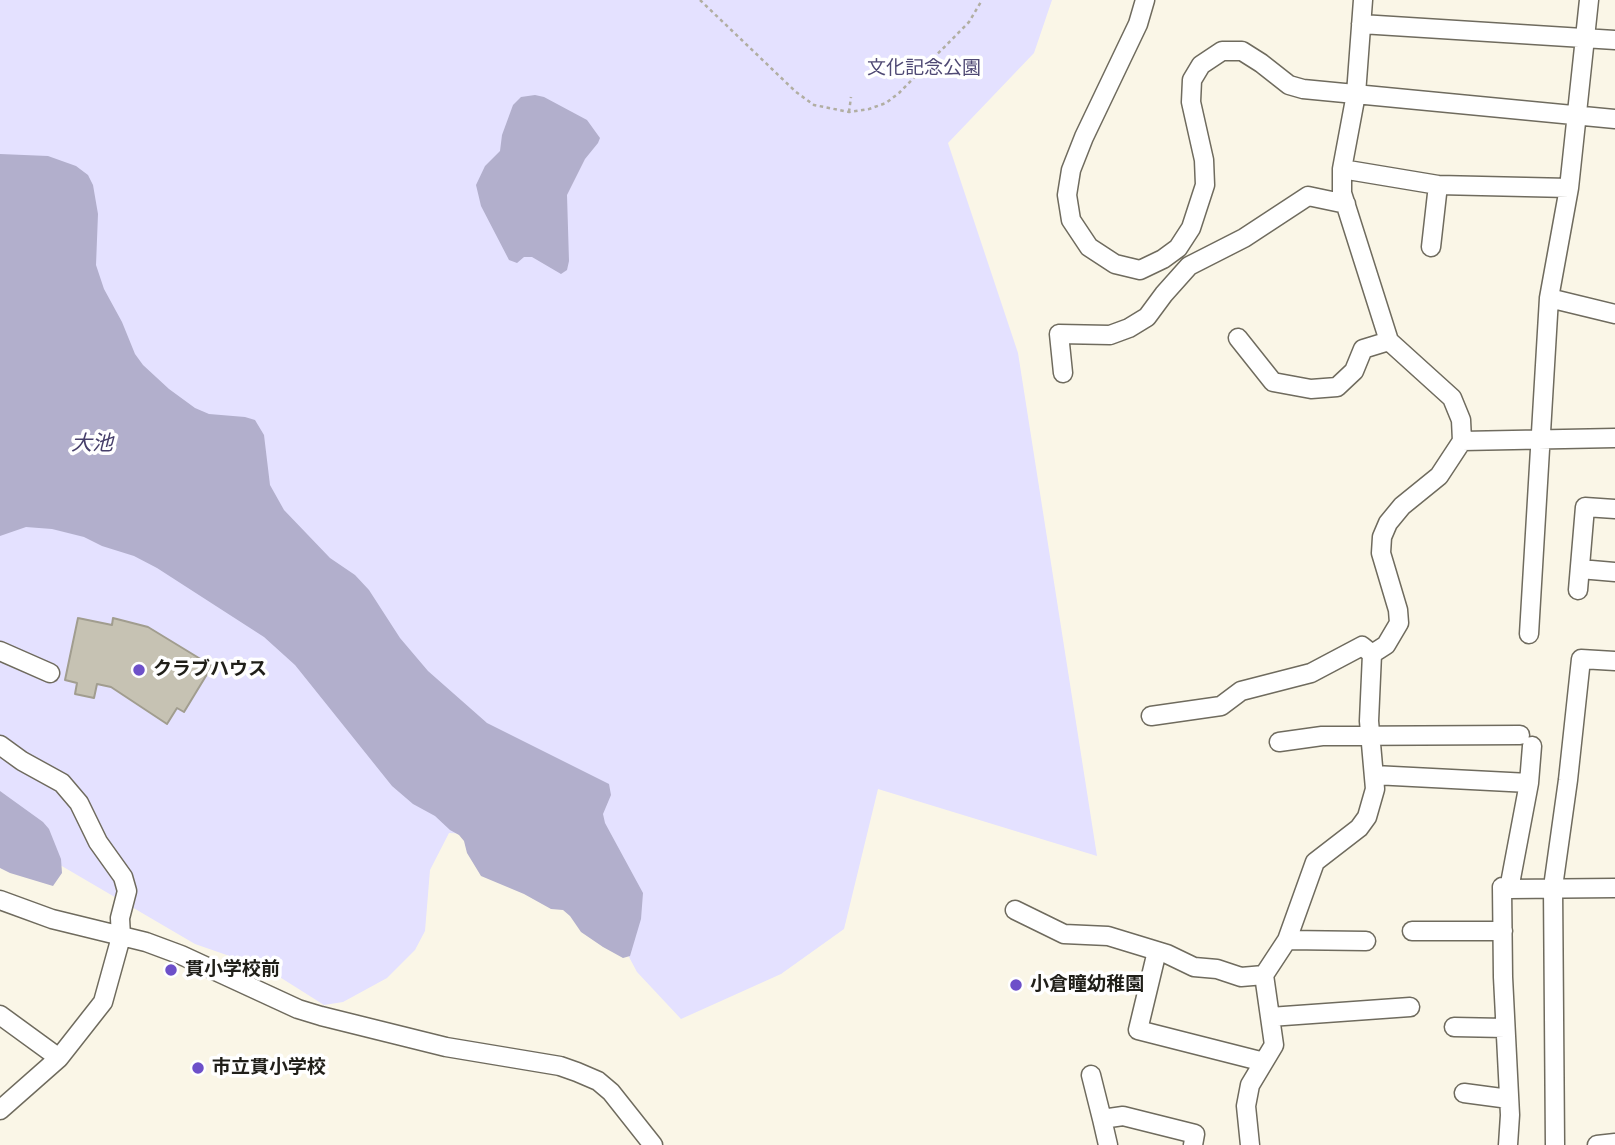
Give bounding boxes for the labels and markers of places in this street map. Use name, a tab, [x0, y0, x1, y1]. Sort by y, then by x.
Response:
place label: クラブハウス	[153, 659, 267, 681]
marker: クラブハウス	[131, 662, 147, 678]
place label: 貫小学校前	[185, 959, 280, 981]
marker: 貫小学校前	[163, 962, 179, 978]
place label: 小倉瞳幼稚園	[1030, 974, 1144, 996]
marker: 小倉瞳幼稚園	[1008, 977, 1024, 993]
place label: 市立貫小学校	[212, 1057, 326, 1079]
marker: 市立貫小学校	[190, 1060, 206, 1076]

